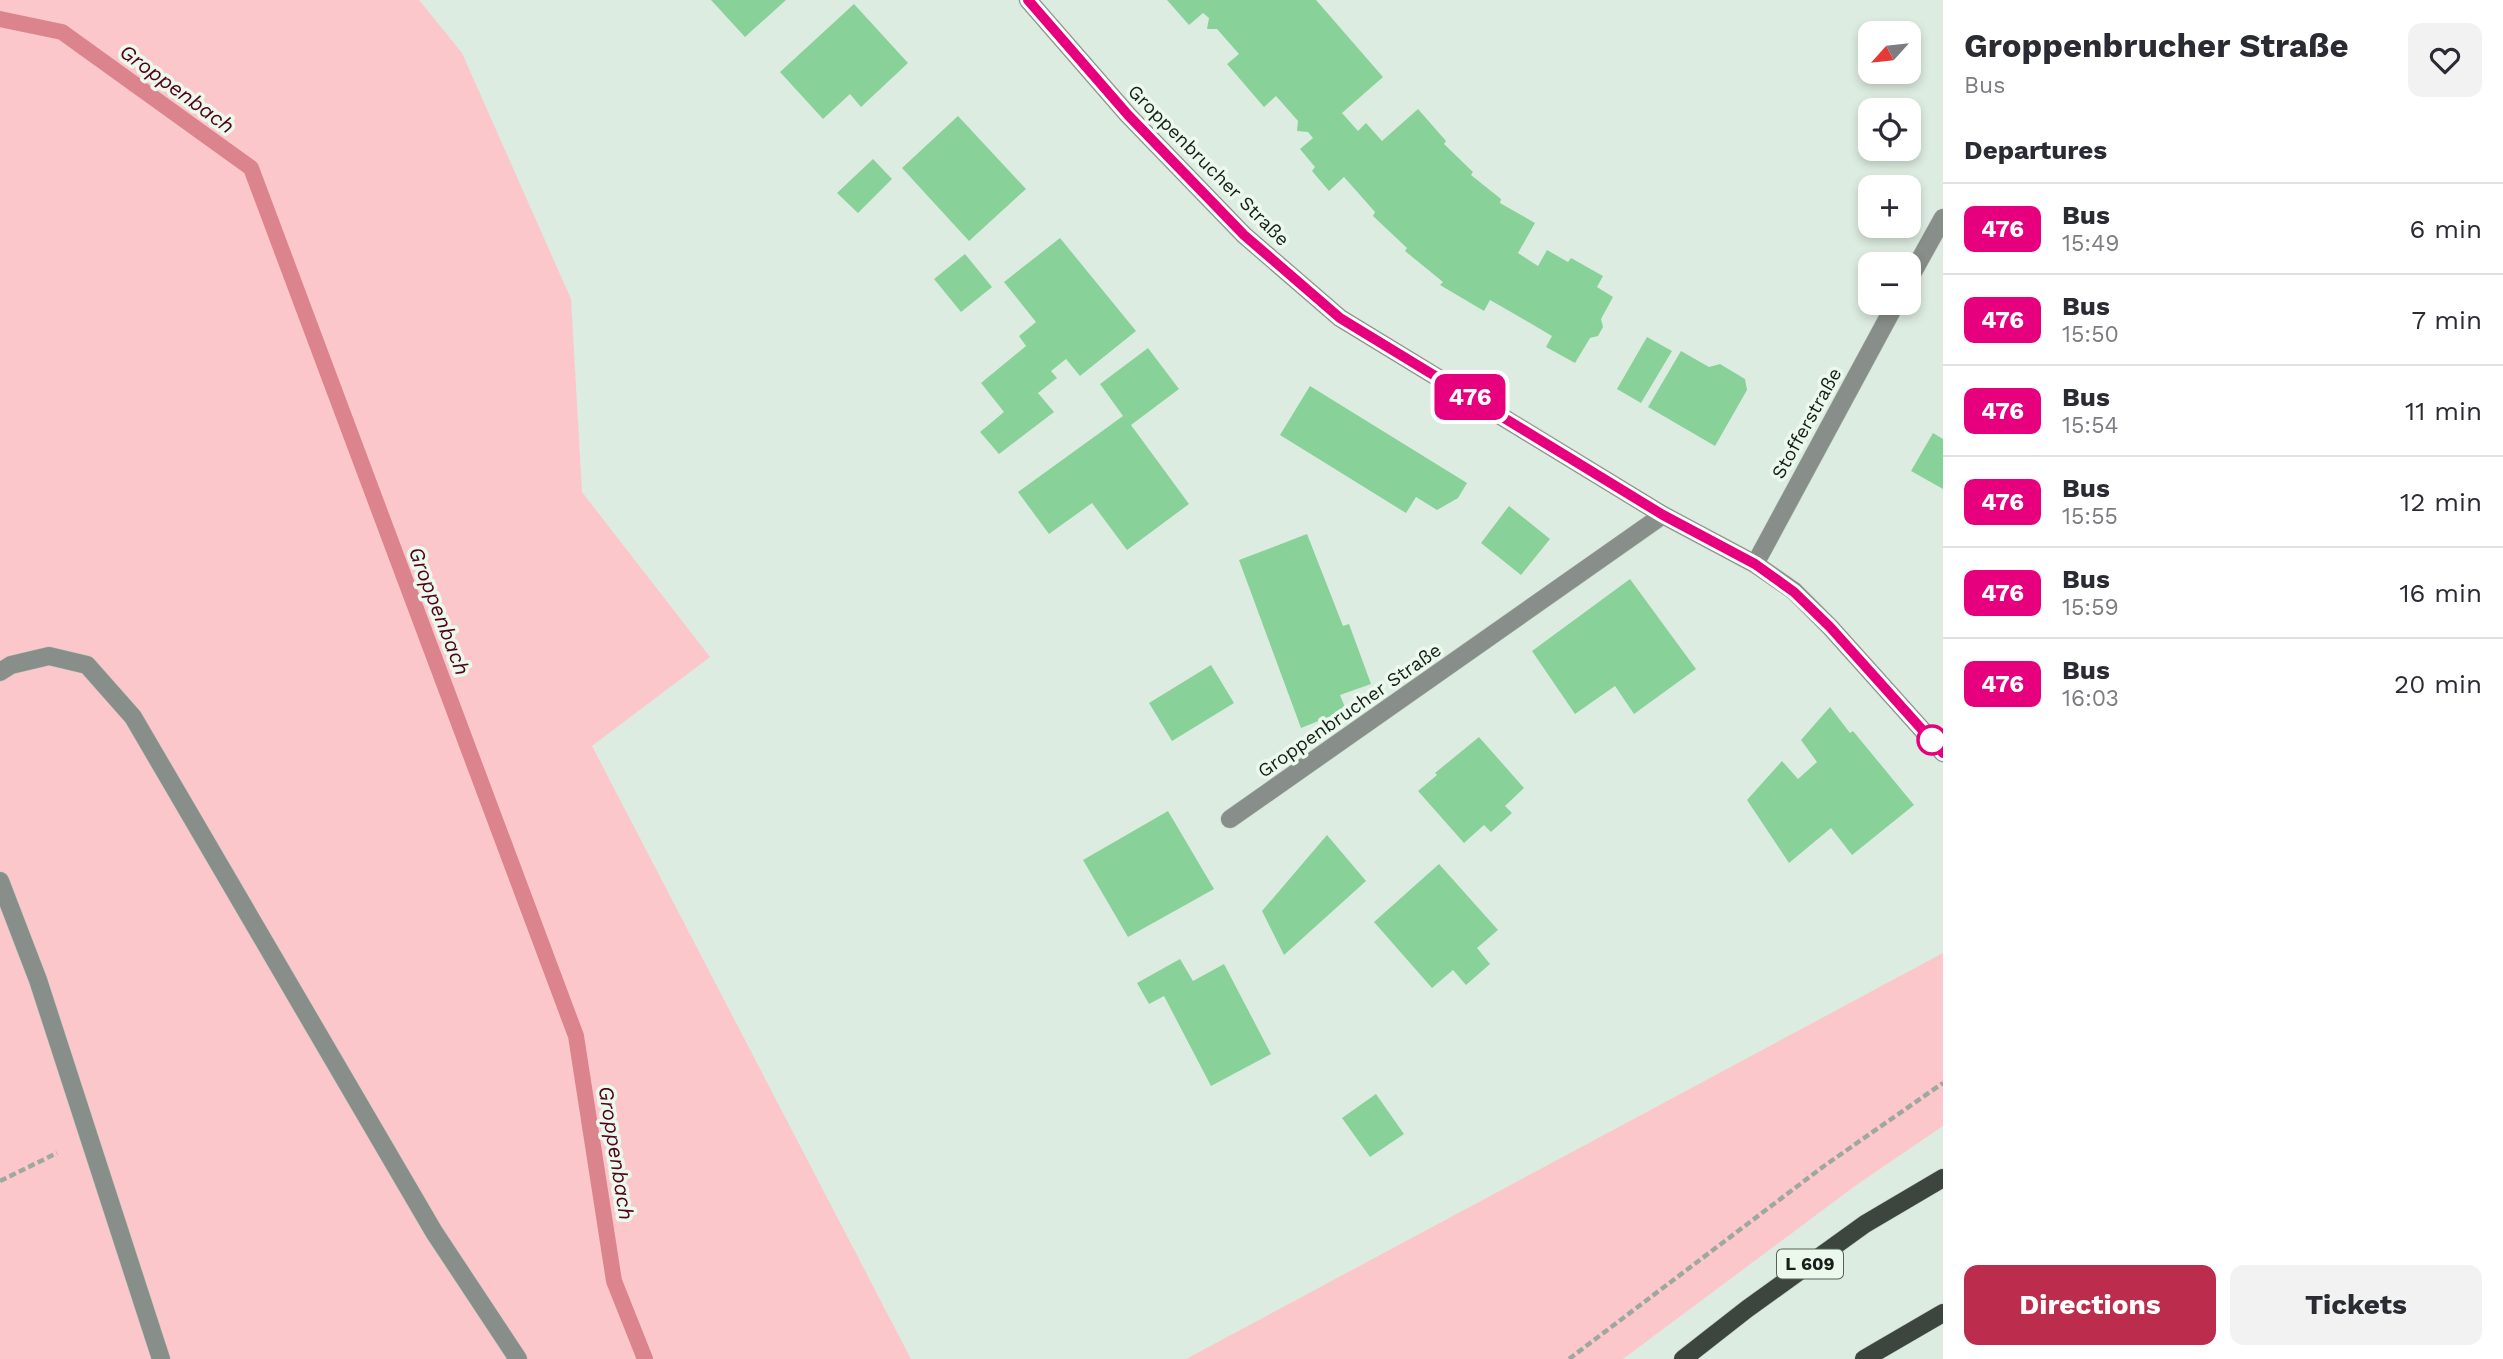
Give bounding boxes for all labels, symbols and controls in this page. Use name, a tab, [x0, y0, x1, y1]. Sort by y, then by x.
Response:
north arrow	[1858, 21, 1922, 84]
map controls	[1858, 21, 1921, 315]
button: heart	[2408, 23, 2482, 97]
text: Groppenbrucher Straße	[1964, 26, 2349, 65]
water label: Groppenbach	[115, 39, 239, 139]
text: Bus	[1964, 72, 2005, 99]
street label: Groppenbrucher Straße	[1123, 80, 1294, 251]
button: locate	[1858, 98, 1921, 161]
text: Departures	[1964, 135, 2107, 165]
button: +	[1858, 175, 1921, 238]
text: Bus	[2062, 200, 2110, 230]
text: 6 min	[2410, 214, 2482, 244]
text: 476	[1981, 215, 2024, 243]
text: 15:49	[2062, 230, 2119, 257]
button: −	[1858, 252, 1921, 315]
text: Bus	[2062, 291, 2110, 321]
text: 7 min	[2412, 305, 2482, 335]
text: 476	[1981, 306, 2024, 334]
text: 15:50	[2062, 321, 2119, 348]
street label: Stofferstraße	[1766, 364, 1846, 483]
line badge: 476	[1430, 374, 1510, 420]
text: Bus	[2062, 382, 2110, 412]
text: 476	[1448, 383, 1492, 411]
text: 11 min	[2405, 396, 2482, 426]
text: 476	[1981, 397, 2024, 425]
text: 15:54	[2062, 412, 2119, 439]
text: Bus	[2062, 473, 2110, 503]
text: 12 min	[2400, 487, 2482, 517]
text: 476	[1981, 488, 2024, 516]
text: 15:55	[2062, 503, 2118, 530]
water label: Groppenbach	[404, 543, 475, 679]
text: Bus	[2062, 564, 2110, 594]
text: 16 min	[2399, 578, 2482, 608]
text: 476	[1981, 579, 2024, 607]
text: 15:59	[2062, 594, 2119, 621]
street label: Groppenbrucher Straße	[1253, 638, 1445, 783]
text: Bus	[2062, 655, 2110, 685]
text: 20 min	[2394, 669, 2482, 699]
text: 476	[1981, 670, 2024, 698]
text: 16:03	[2062, 685, 2119, 712]
unlabelled marker	[1917, 725, 1947, 755]
water label: Groppenbach	[594, 1084, 639, 1222]
road number: L 609	[1777, 1250, 1843, 1279]
button: Directions	[1964, 1265, 2216, 1345]
button: Tickets	[2230, 1265, 2482, 1345]

